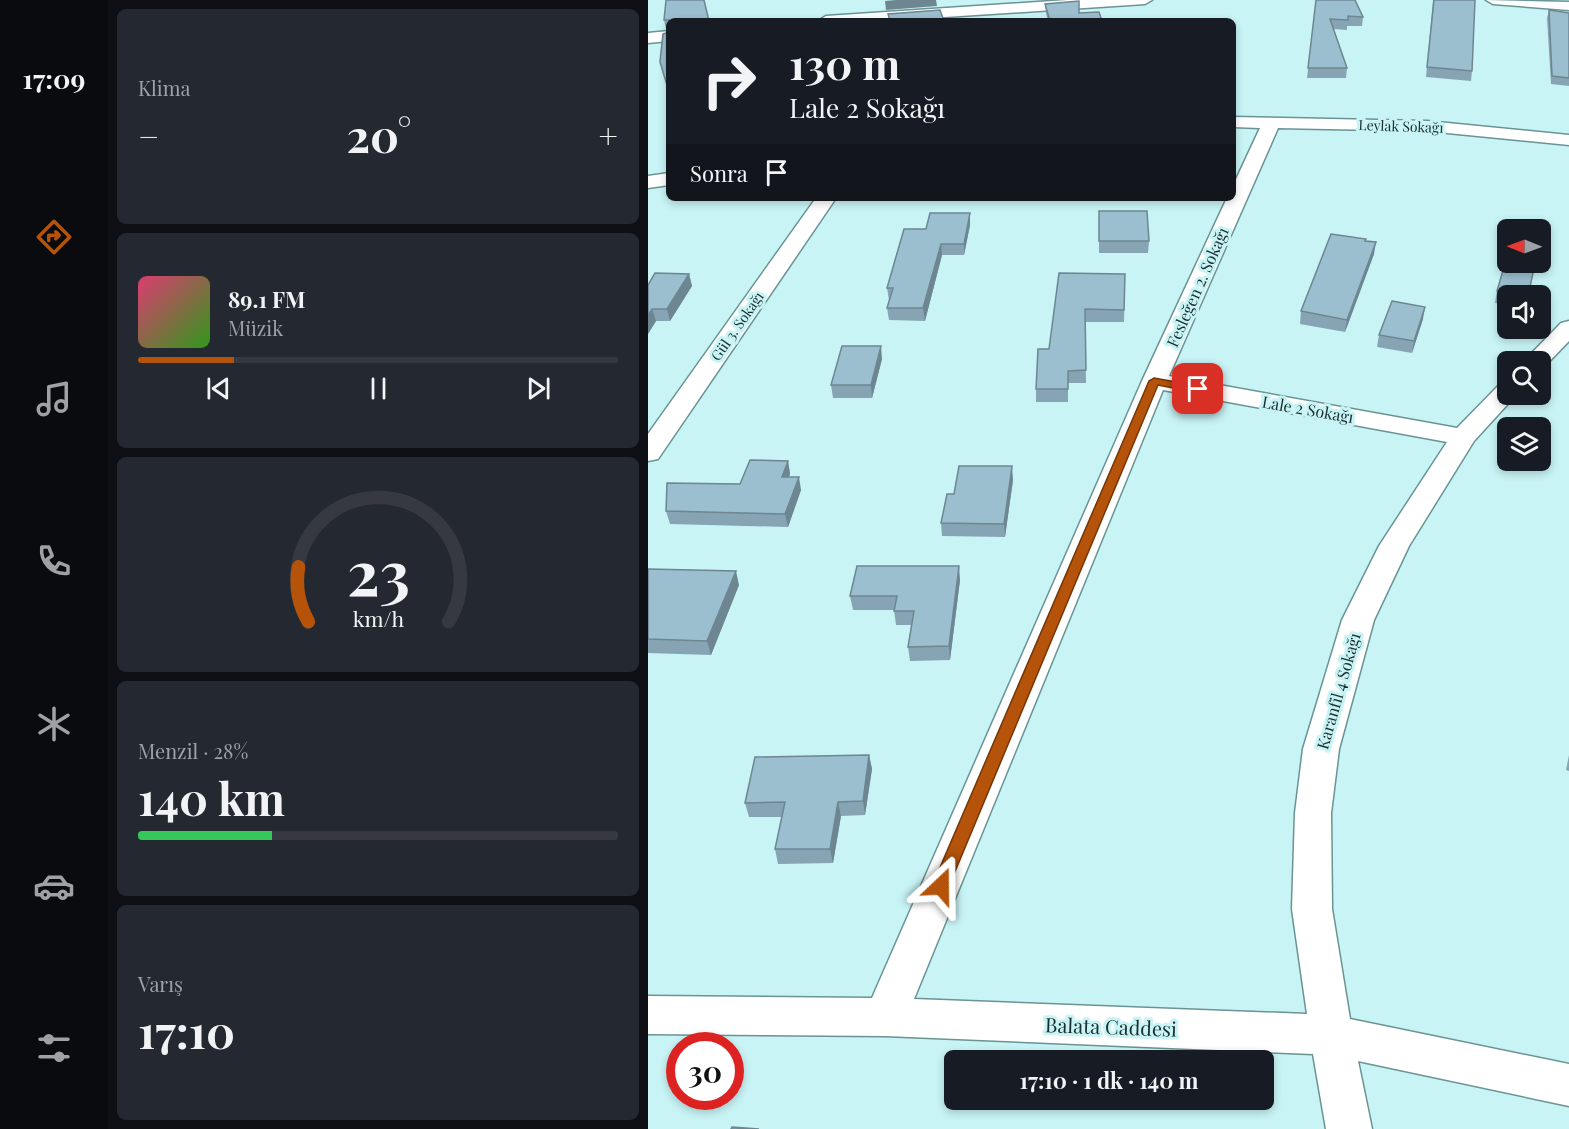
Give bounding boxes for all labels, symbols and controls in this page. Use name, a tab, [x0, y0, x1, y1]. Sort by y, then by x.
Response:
text: 130 m	[789, 35, 900, 91]
icon: right	[690, 42, 768, 120]
text: 17:09	[23, 60, 85, 96]
text: Klima	[138, 74, 190, 101]
text: Lale 2 Sokağı	[789, 89, 945, 125]
text: 20°	[347, 104, 411, 164]
text: −	[138, 113, 159, 157]
text: +	[599, 113, 618, 157]
street label: Leylak Sokağı	[1358, 115, 1444, 137]
icon: arrive	[760, 156, 793, 189]
text: Sonra	[690, 158, 748, 188]
icon: directions	[33, 216, 75, 258]
north arrow	[1497, 219, 1551, 273]
map controls	[1497, 219, 1551, 471]
street label: Fesleğen 2. Sokağı	[1161, 223, 1233, 350]
text: 89.1 FM	[228, 284, 305, 314]
button: sound	[1497, 285, 1551, 339]
street label: Gül 3. Sokağı	[706, 288, 768, 364]
text: Müzik	[228, 314, 283, 341]
button: search	[1497, 351, 1551, 405]
pin	[1172, 363, 1223, 414]
icon: previous	[202, 372, 235, 405]
icon: pause	[362, 372, 395, 405]
icon: next	[522, 372, 555, 405]
icon: arrive	[1181, 372, 1214, 405]
icon: music	[33, 378, 75, 420]
street label: Lale 2 Sokağı	[1261, 391, 1356, 427]
button: layers	[1497, 417, 1551, 471]
text: 23	[346, 528, 410, 612]
icon: phone	[33, 540, 75, 582]
text: km/h	[352, 604, 404, 632]
street label: Karanfil 4 Sokağı	[1311, 630, 1365, 752]
icon: climate	[33, 703, 75, 745]
text: Menzil · 28%	[138, 737, 248, 764]
text: 140 km	[138, 767, 285, 827]
position arrow	[909, 854, 973, 918]
icon: car	[33, 865, 75, 907]
text: Varış	[138, 970, 183, 997]
text: 17:10	[138, 1000, 235, 1060]
street label: Balata Caddesi	[1045, 1010, 1177, 1042]
icon: filters	[33, 1027, 75, 1069]
speed limit sign: 30	[666, 1032, 744, 1110]
text: 17:10 · 1 dk · 140 m	[1020, 1065, 1198, 1095]

